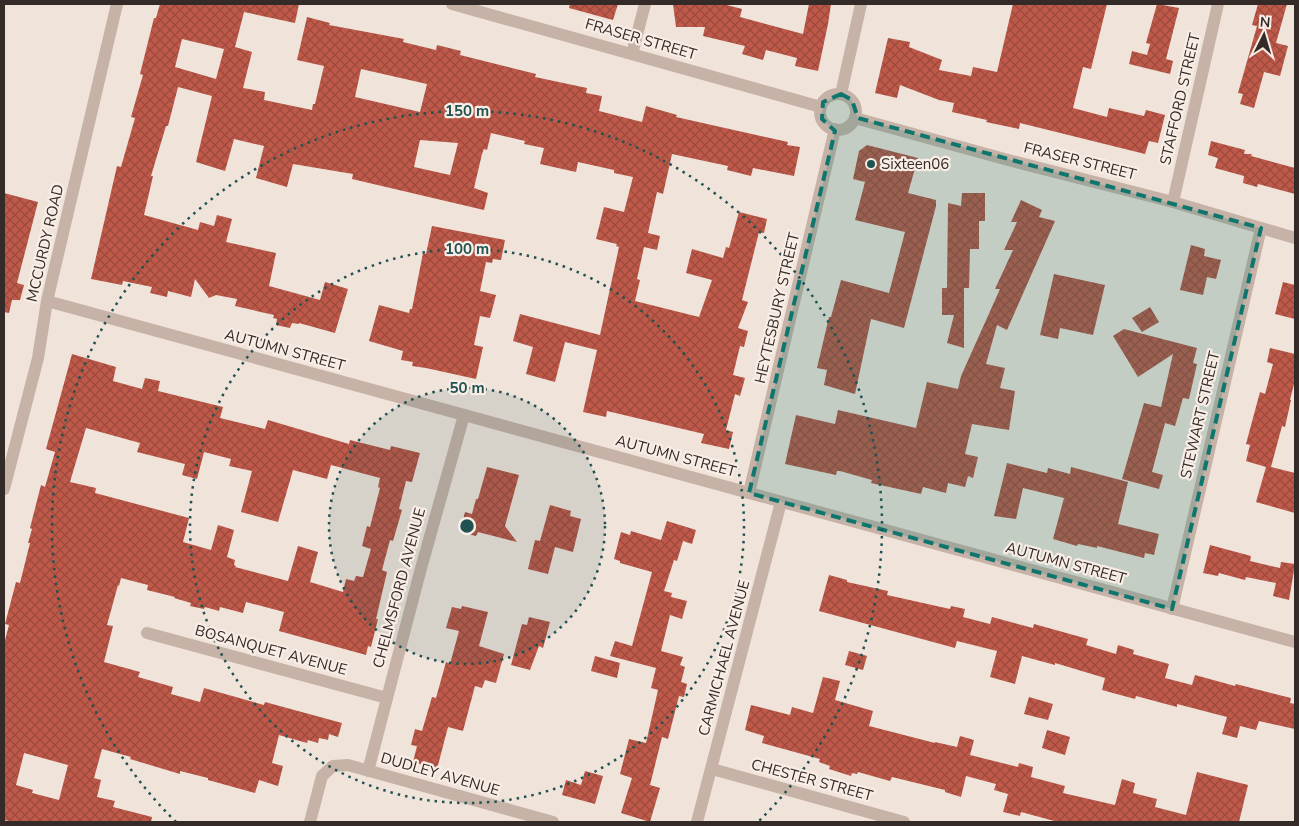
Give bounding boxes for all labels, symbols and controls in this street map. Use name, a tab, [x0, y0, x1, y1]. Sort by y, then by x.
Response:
north arrow	[1239, 10, 1289, 60]
text: N	[1259, 13, 1271, 32]
street label: FRASER STREET	[583, 14, 699, 64]
street label: STAFFORD STREET	[1155, 31, 1205, 167]
text: 150 m	[445, 101, 489, 121]
street label: FRASER STREET	[1022, 137, 1138, 185]
place label: Sixteen06	[881, 154, 949, 174]
marker: Sixteen06	[865, 158, 877, 170]
street label: MCCURDY ROAD	[22, 182, 68, 304]
street label: HEYTESBURY STREET	[750, 231, 804, 385]
text: 100 m	[445, 239, 489, 259]
street label: AUTUMN STREET	[223, 324, 347, 376]
street label: STEWART STREET	[1176, 349, 1224, 481]
text: 50 m	[449, 378, 485, 398]
street label: AUTUMN STREET	[614, 430, 738, 482]
street label: CHELMSFORD AVENUE	[368, 506, 430, 670]
centre of rings	[458, 517, 476, 535]
street label: AUTUMN STREET	[1004, 537, 1128, 589]
street label: CARMICHAEL AVENUE	[694, 578, 754, 738]
street label: BOSANQUET AVENUE	[193, 620, 349, 680]
street label: DUDLEY AVENUE	[378, 747, 502, 801]
street label: CHESTER STREET	[749, 754, 875, 806]

